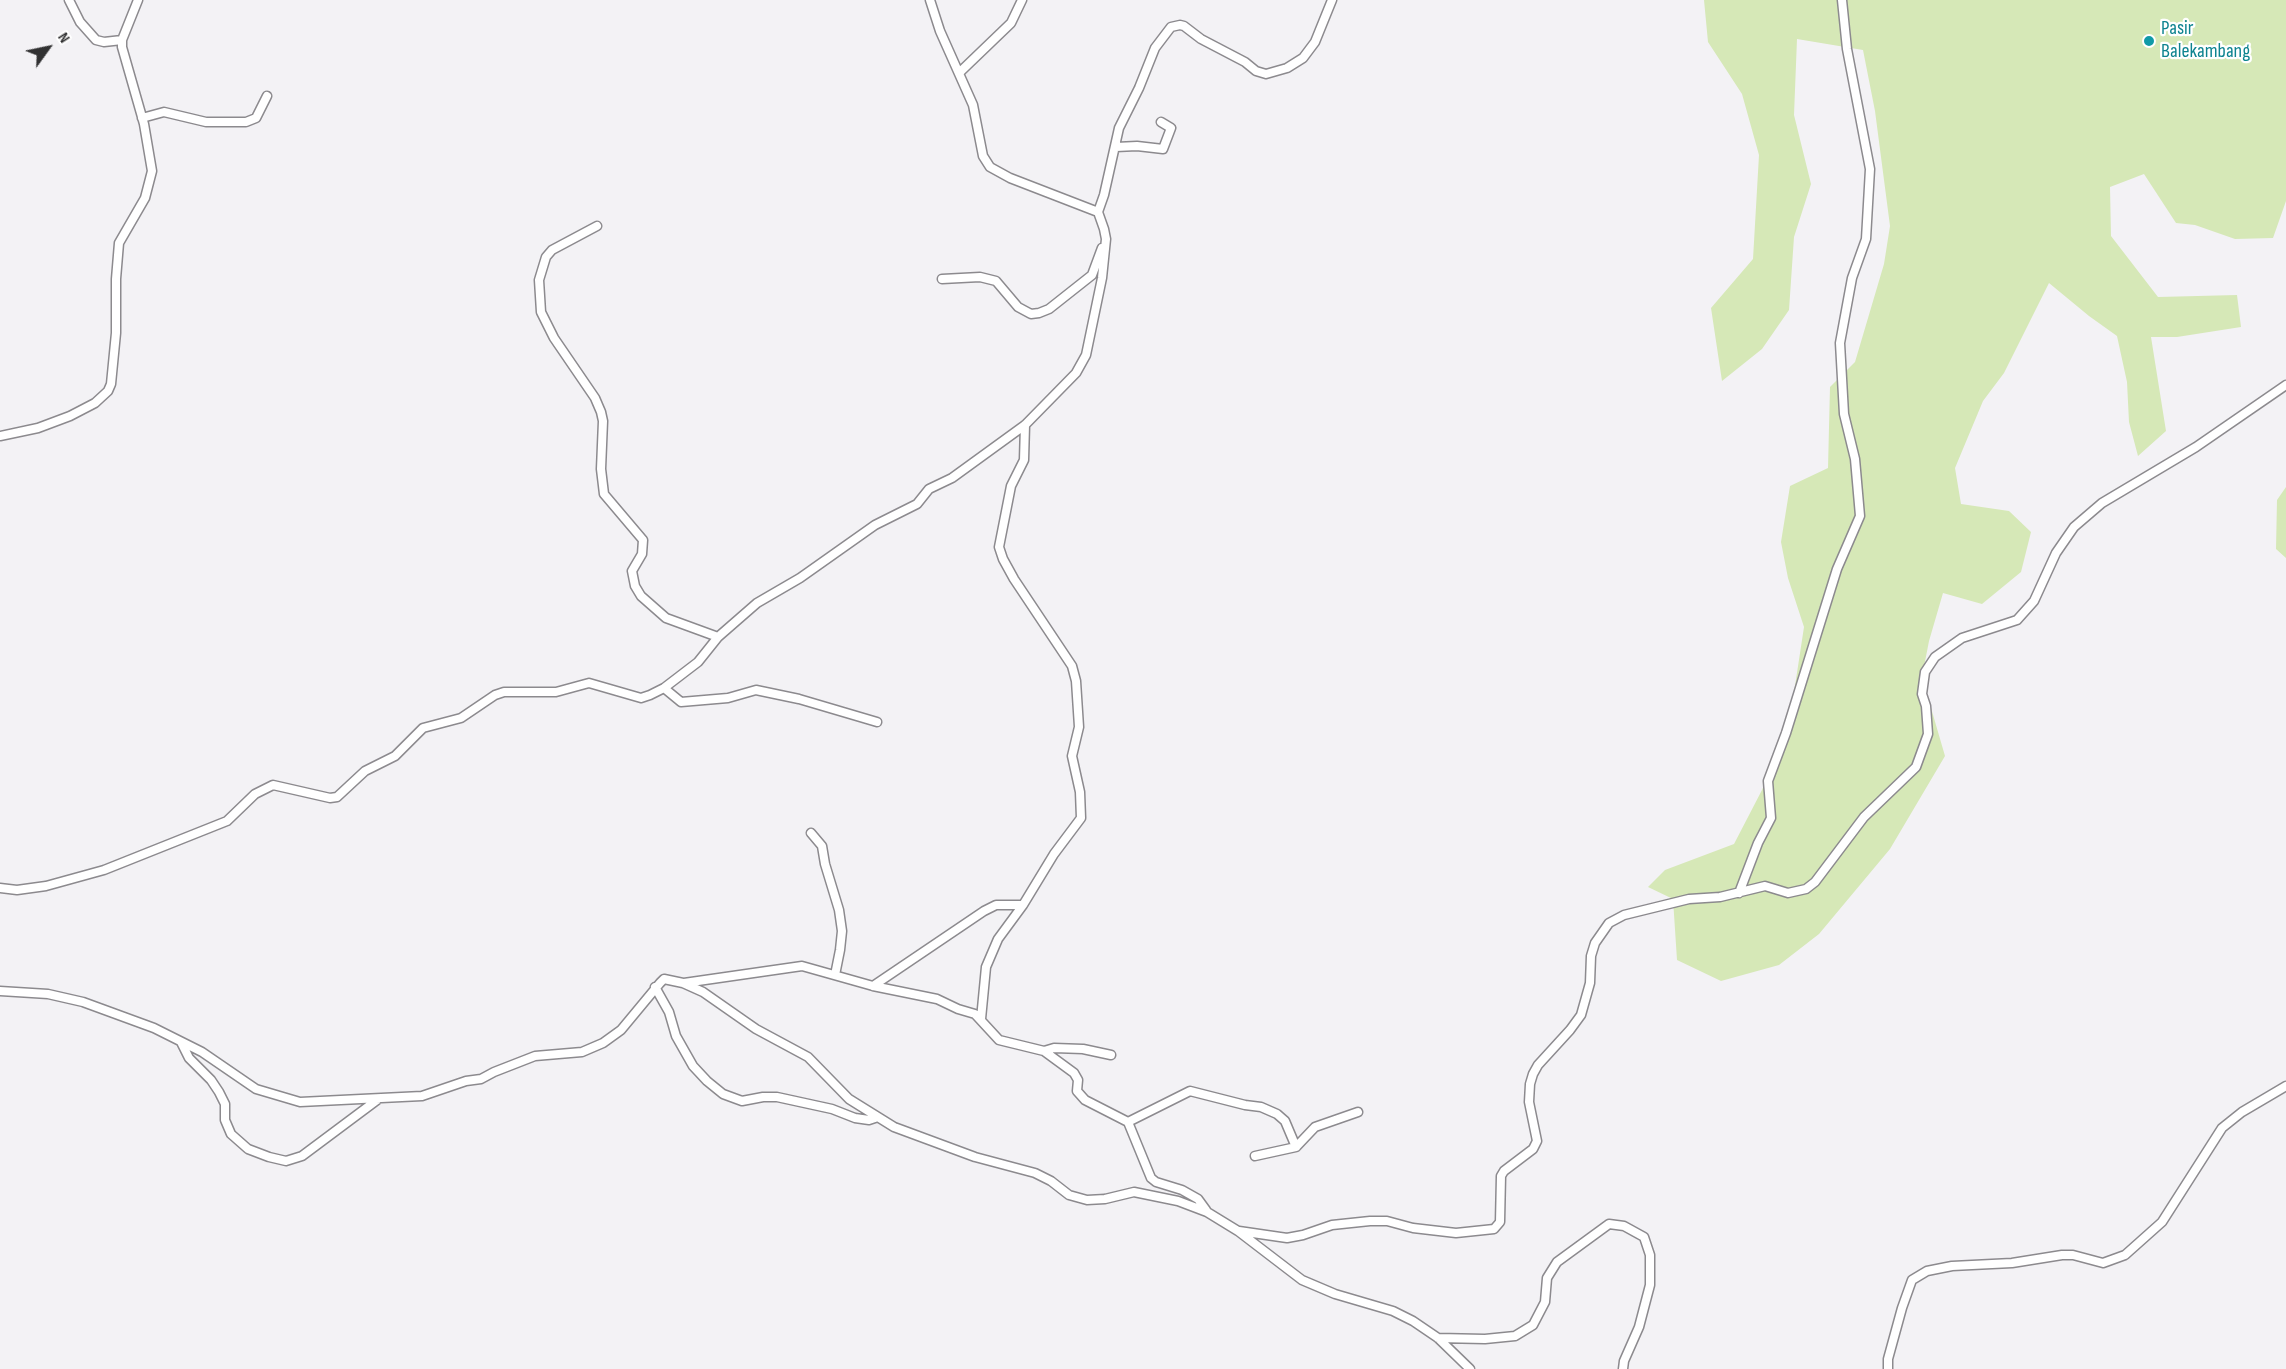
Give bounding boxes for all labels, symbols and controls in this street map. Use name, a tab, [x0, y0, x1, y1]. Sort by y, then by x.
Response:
place label: Pasir Balekambang	[2161, 17, 2250, 64]
north arrow	[18, 18, 78, 78]
text: N	[53, 29, 74, 47]
marker: Pasir Balekambang	[2142, 34, 2156, 48]

